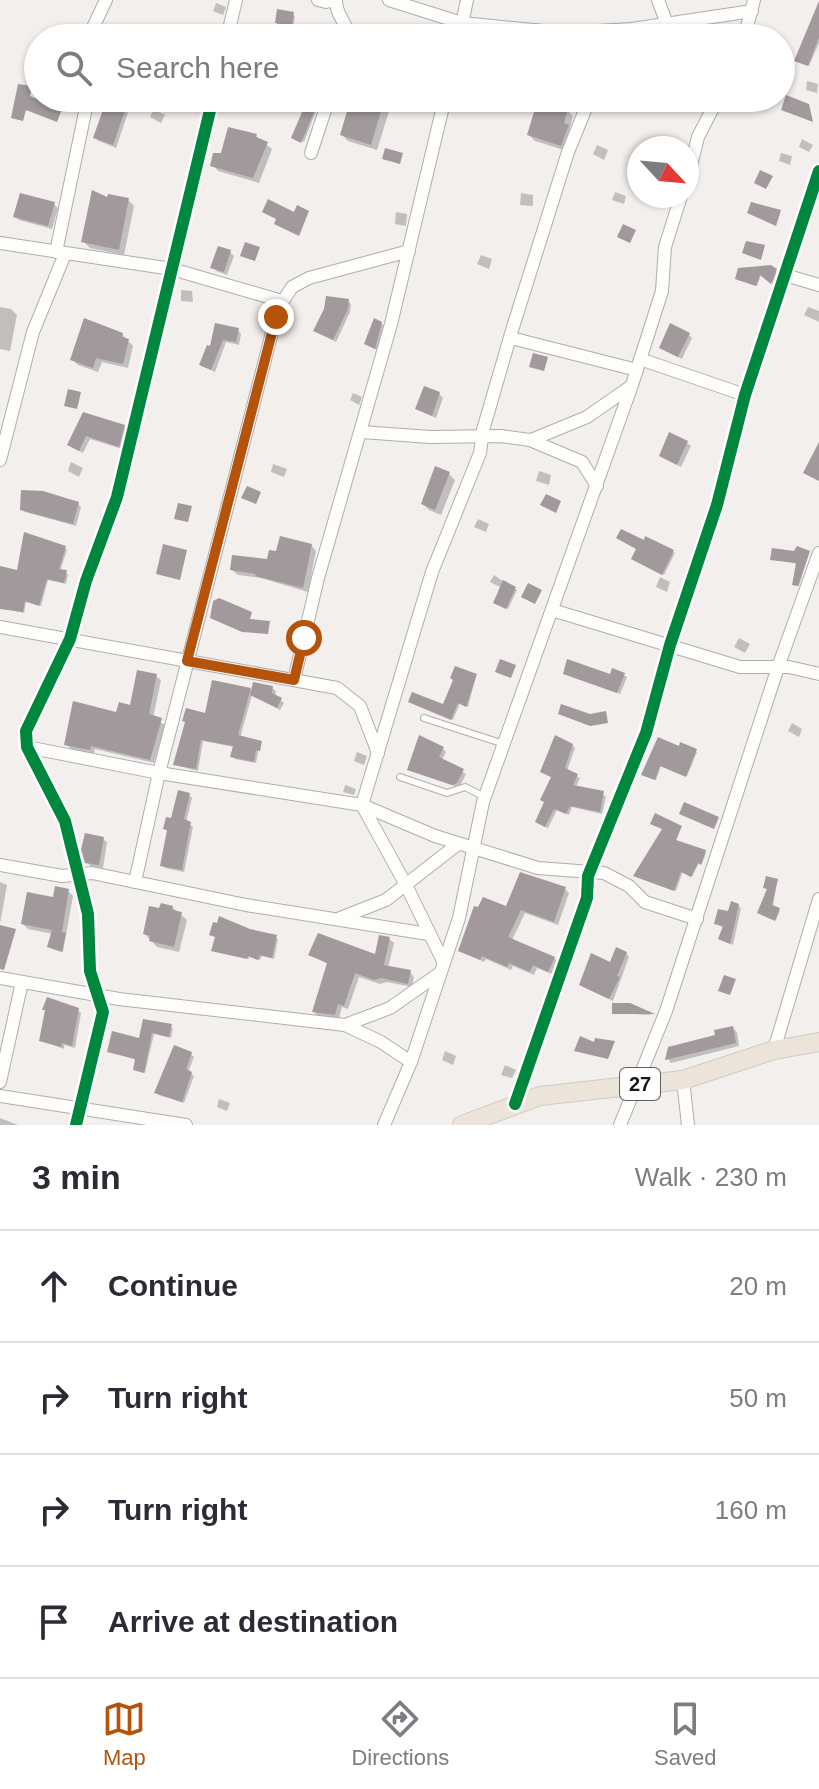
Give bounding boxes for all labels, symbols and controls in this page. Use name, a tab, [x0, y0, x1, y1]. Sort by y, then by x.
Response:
search box	[24, 24, 795, 112]
icon: search	[52, 46, 96, 90]
text: Search here	[116, 51, 279, 84]
north arrow	[627, 136, 699, 208]
route end	[258, 299, 294, 335]
route start	[286, 620, 322, 656]
road number: 27	[620, 1068, 660, 1100]
text: 3 min	[32, 1158, 121, 1196]
text: Walk · 230 m	[635, 1162, 787, 1192]
icon: ahead	[32, 1264, 76, 1308]
text: Continue	[108, 1269, 238, 1302]
text: 20 m	[729, 1271, 787, 1301]
icon: right	[32, 1376, 76, 1420]
text: Turn right	[108, 1381, 247, 1414]
text: 50 m	[729, 1383, 787, 1413]
icon: right	[32, 1488, 76, 1532]
text: Turn right	[108, 1493, 247, 1526]
text: 160 m	[715, 1495, 787, 1525]
icon: arrive	[32, 1600, 76, 1644]
text: Arrive at destination	[108, 1605, 398, 1638]
tab: Map	[102, 1697, 146, 1771]
tab: Directions	[351, 1697, 449, 1771]
tab: Saved	[654, 1697, 717, 1771]

